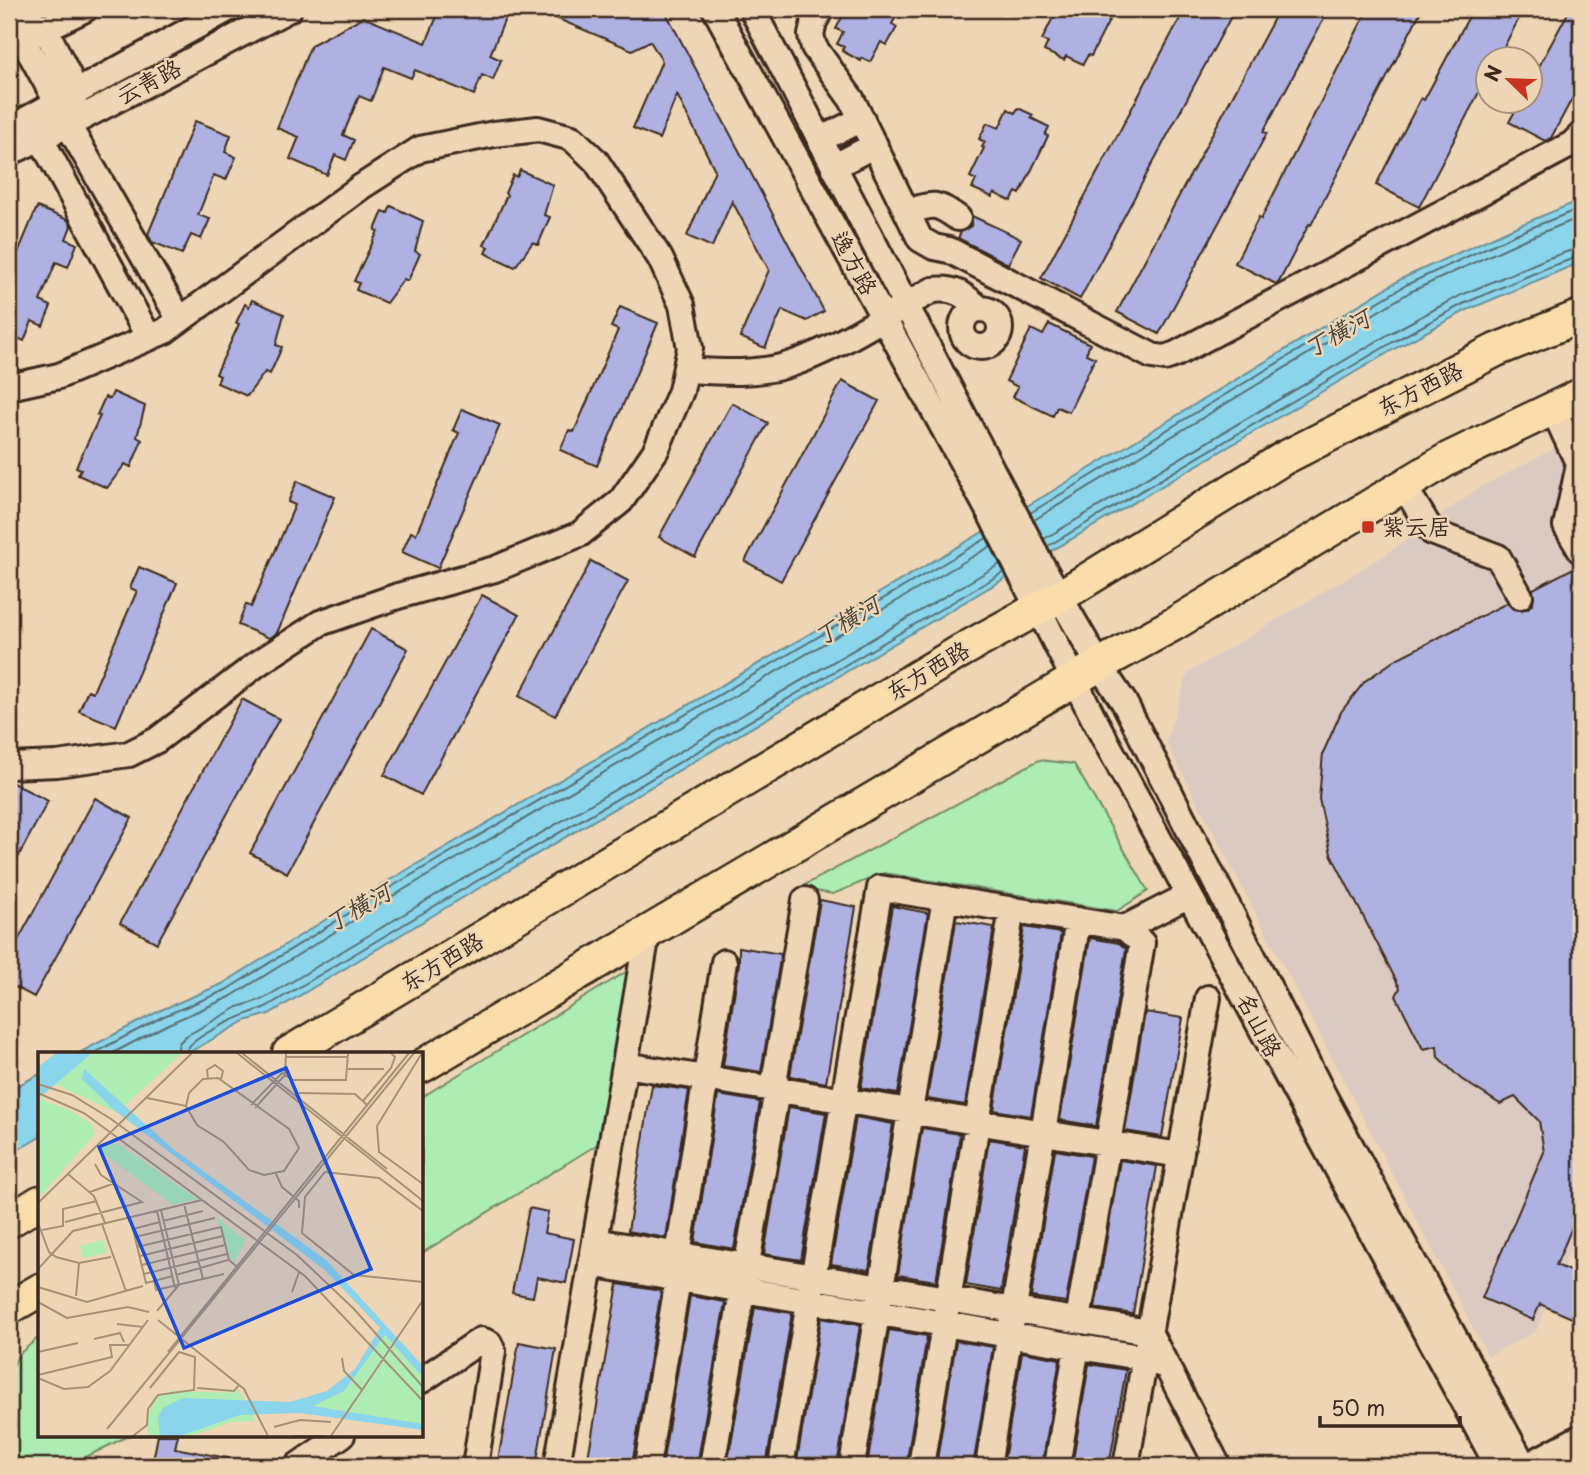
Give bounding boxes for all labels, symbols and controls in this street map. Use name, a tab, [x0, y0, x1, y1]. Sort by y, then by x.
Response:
north arrow	[1474, 46, 1544, 116]
street label: 云青路	[110, 49, 187, 112]
text: N	[1477, 61, 1508, 85]
street label: 逸方路	[823, 224, 887, 301]
water label: 丁横河	[1296, 297, 1380, 365]
street label: 东方西路	[1370, 351, 1468, 424]
place label: 紫云居	[1382, 508, 1451, 543]
marker: 紫云居	[1360, 519, 1376, 535]
water label: 丁横河	[806, 583, 890, 653]
street label: 东方西路	[879, 631, 976, 708]
water label: 丁横河	[317, 871, 401, 940]
street label: 东方西路	[393, 922, 490, 999]
street label: 名山路	[1229, 986, 1292, 1063]
inset map	[38, 1052, 424, 1436]
scale bar	[1320, 1384, 1460, 1428]
text: 50 m	[1331, 1391, 1385, 1423]

